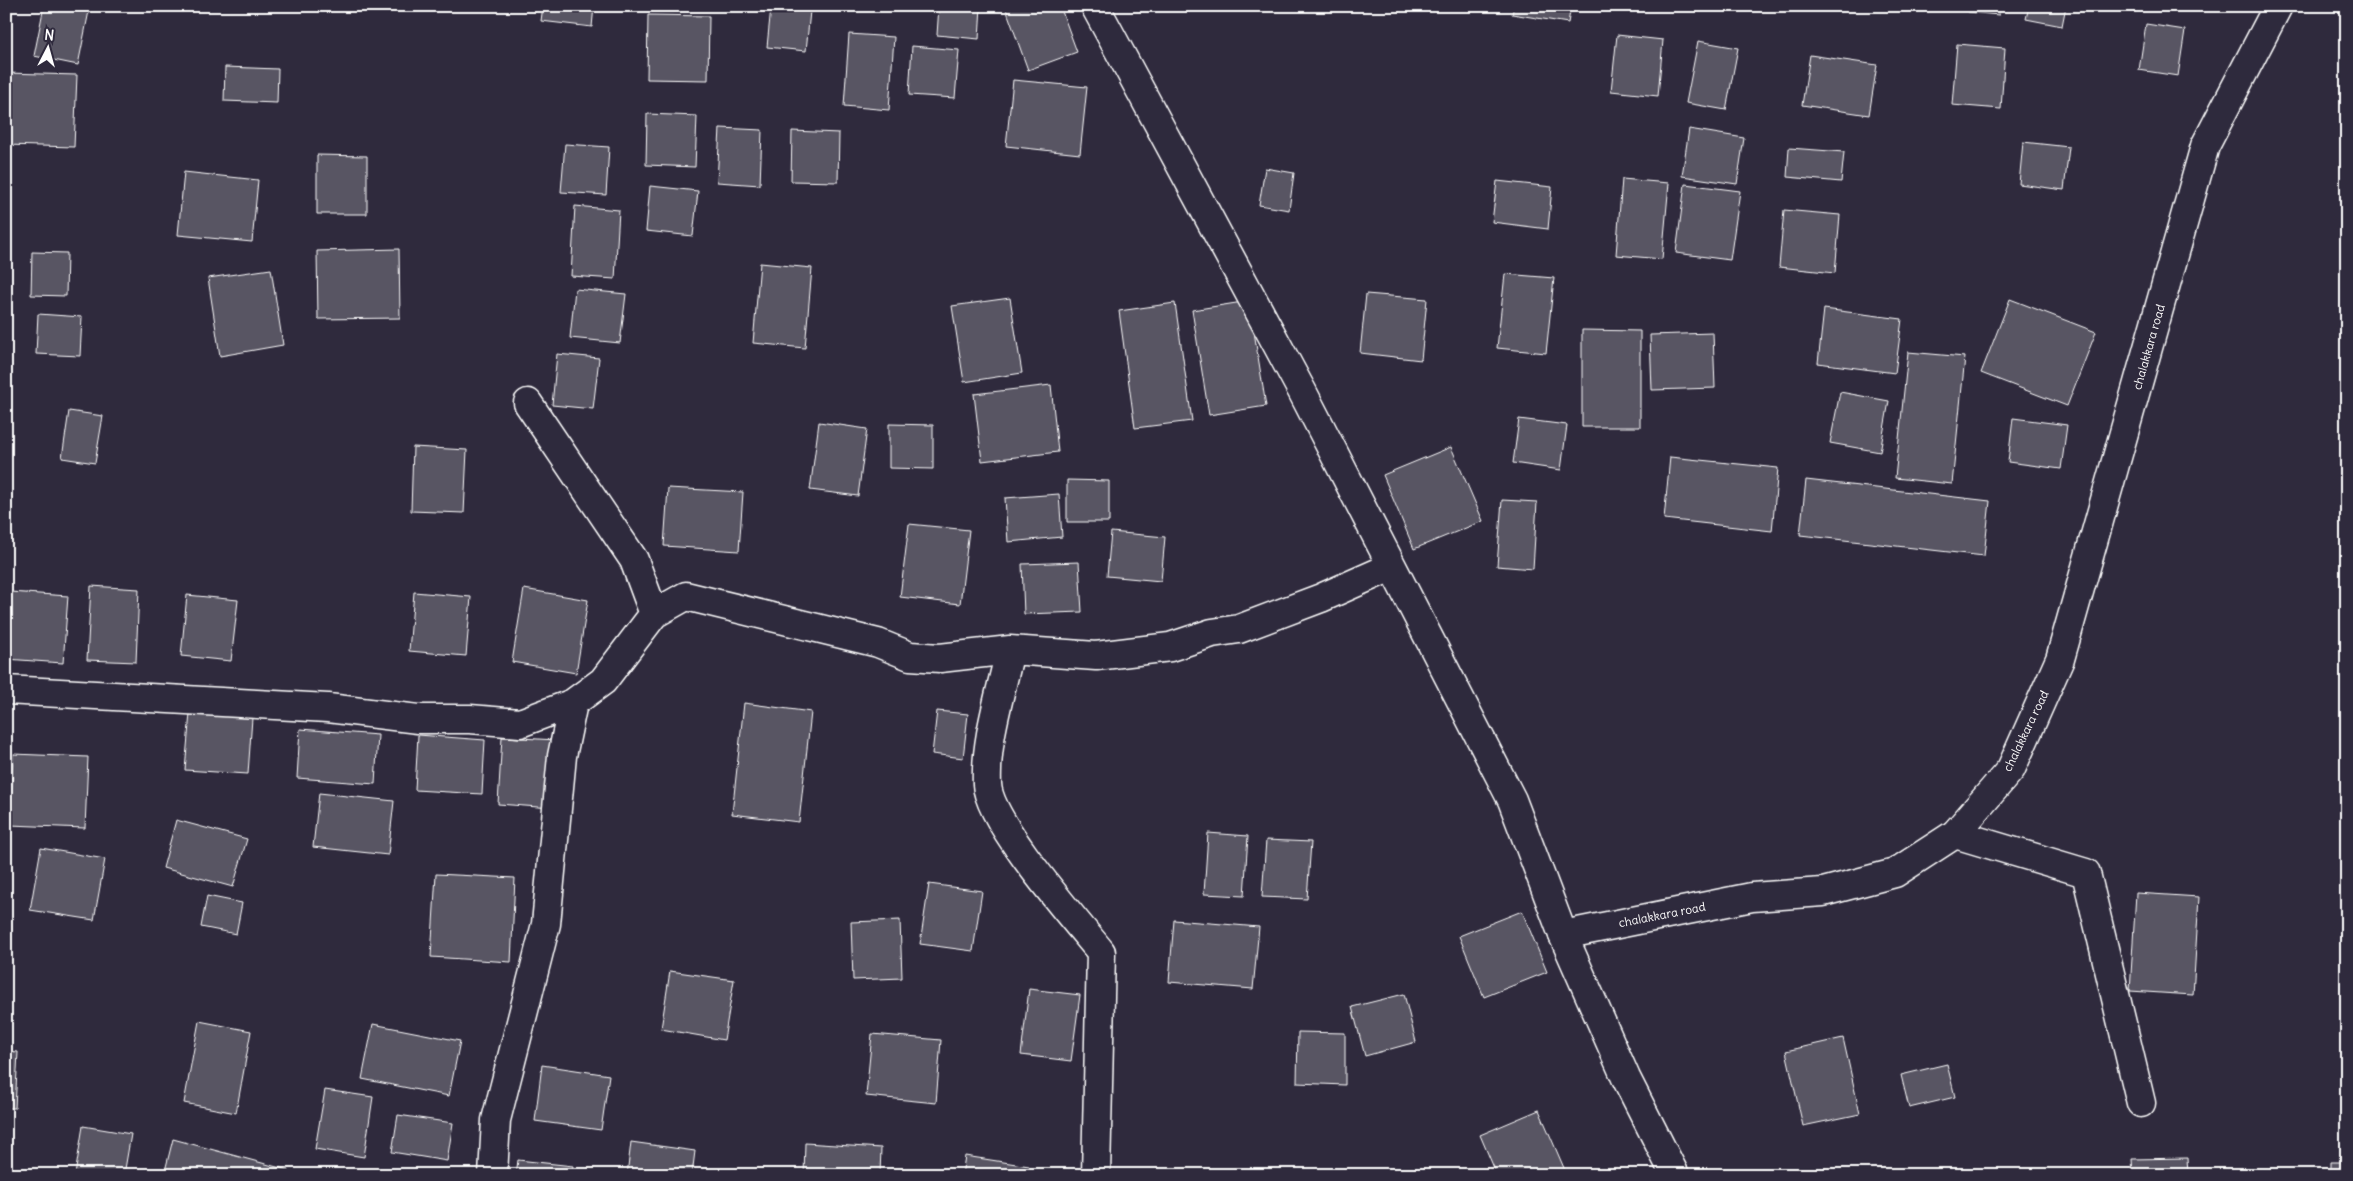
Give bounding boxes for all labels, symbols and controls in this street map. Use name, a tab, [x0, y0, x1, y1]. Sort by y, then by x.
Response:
north arrow	[22, 22, 72, 72]
text: N	[44, 26, 55, 45]
street label: chalakkara road	[2129, 302, 2168, 391]
street label: chalakkara road	[1999, 688, 2052, 774]
street label: chalakkara road	[1617, 899, 1707, 930]

